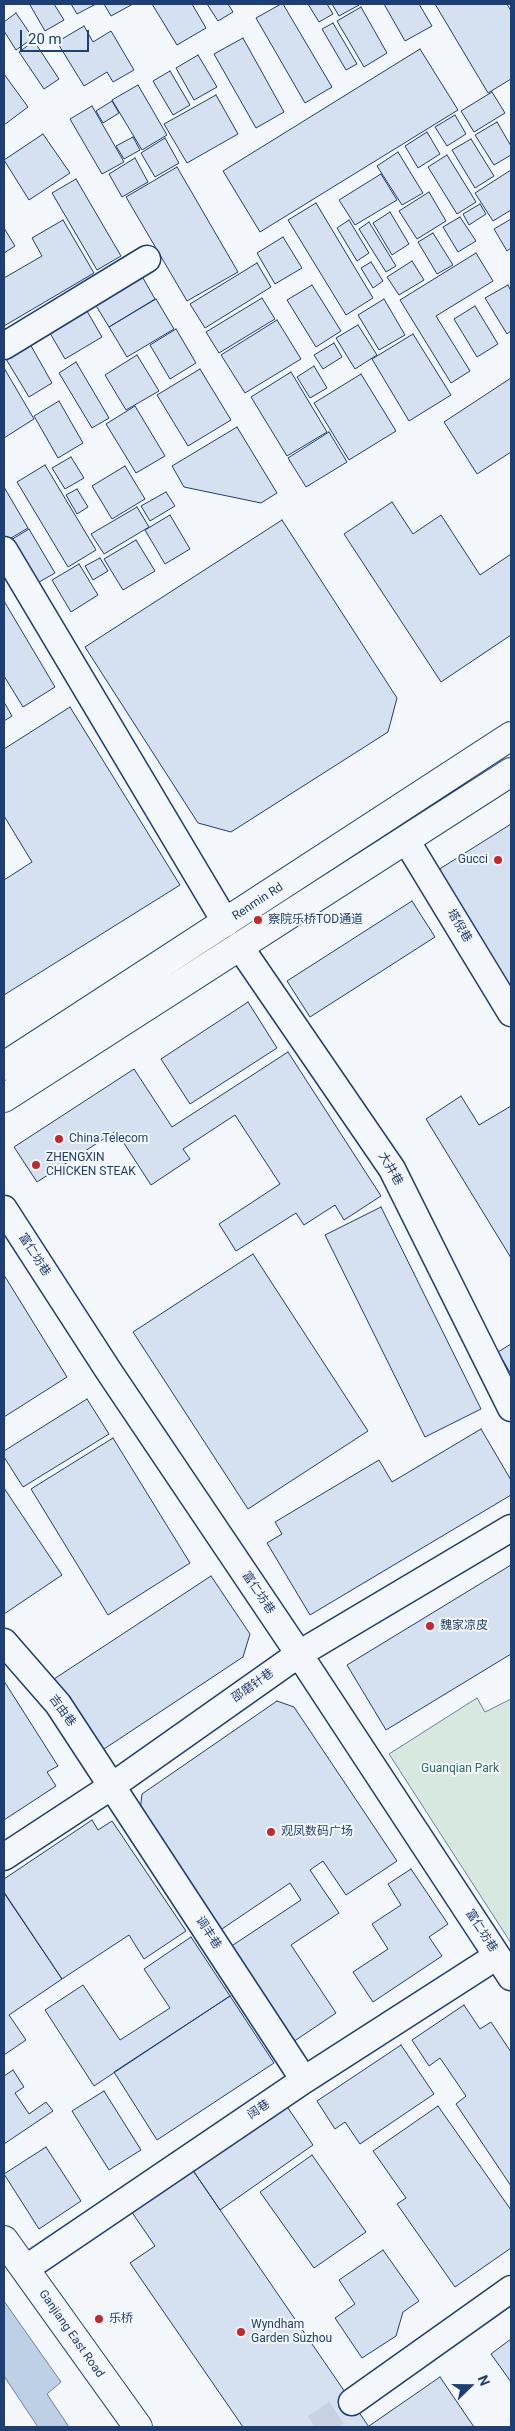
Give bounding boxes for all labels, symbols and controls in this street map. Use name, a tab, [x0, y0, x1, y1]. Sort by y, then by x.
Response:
scale bar	[22, 20, 91, 52]
text: 20 m	[28, 30, 62, 48]
place label: Gucci	[458, 853, 488, 867]
marker: Gucci	[492, 854, 504, 866]
street label: Renmin Rd	[230, 880, 286, 924]
street label: 塔倪巷	[444, 907, 474, 945]
place label: 察院乐桥TOD通道	[268, 913, 363, 927]
marker: 察院乐桥TOD通道	[252, 914, 264, 926]
place label: China Telecom	[69, 1132, 148, 1146]
marker: China Telecom	[53, 1133, 65, 1145]
street label: 大井巷	[375, 1150, 405, 1188]
place label: ZHENGXIN CHICKEN STEAK	[46, 1151, 136, 1179]
marker: ZHENGXIN CHICKEN STEAK	[30, 1159, 42, 1171]
street label: 富仁坊巷	[15, 1231, 53, 1279]
street label: 富仁坊巷	[239, 1569, 277, 1617]
place label: 魏家凉皮	[440, 1619, 488, 1633]
marker: 魏家凉皮	[424, 1620, 436, 1632]
street label: 邵磨针巷	[229, 1666, 277, 1706]
street label: 吉由巷	[46, 1692, 78, 1730]
park label: Guanqian Park	[421, 1762, 499, 1776]
place label: 观凤数码广场	[281, 1825, 353, 1839]
marker: 观凤数码广场	[265, 1826, 277, 1838]
street label: 富仁坊巷	[462, 1907, 500, 1955]
street label: 调丰巷	[192, 1914, 224, 1952]
street label: 阔巷	[245, 2097, 273, 2123]
street label: Ganjiang East Road	[35, 2287, 107, 2381]
place label: 乐桥	[109, 2312, 133, 2326]
marker: 乐桥	[93, 2313, 105, 2325]
place label: Wyndham Garden Suzhou	[251, 2318, 332, 2346]
marker: Wyndham Garden Suzhou	[235, 2326, 247, 2338]
north arrow	[445, 2361, 495, 2411]
text: N	[475, 2373, 493, 2388]

